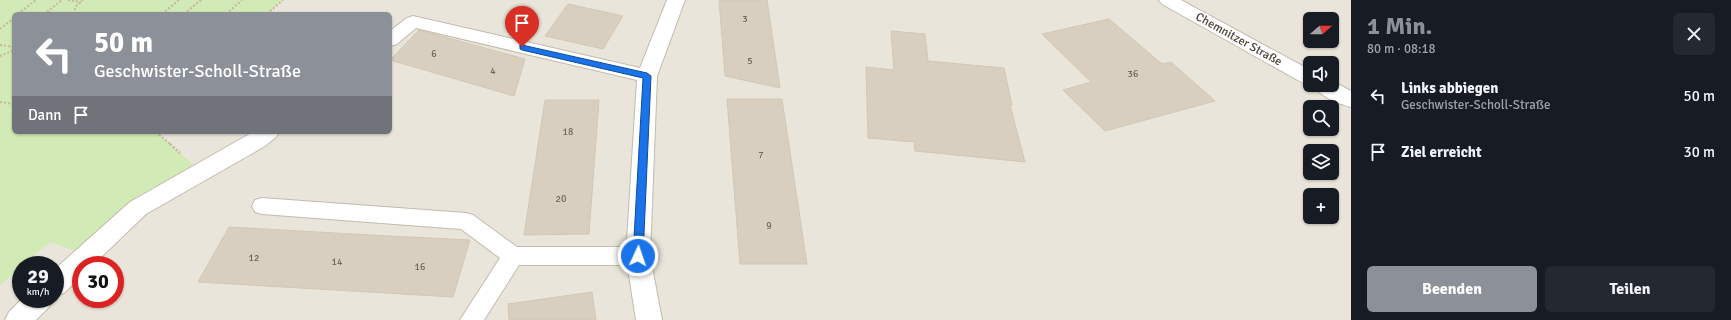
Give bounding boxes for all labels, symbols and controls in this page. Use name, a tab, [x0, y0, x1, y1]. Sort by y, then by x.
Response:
pin	[505, 6, 539, 47]
street label: Chemnitzer Straße	[1193, 9, 1285, 69]
text: 1 Min.	[1367, 11, 1432, 41]
icon: arrive	[511, 12, 533, 34]
north arrow	[1303, 12, 1339, 48]
map controls	[1303, 12, 1339, 224]
house number: 3	[742, 13, 748, 25]
button: close	[1673, 13, 1715, 55]
text: 50 m	[94, 26, 153, 60]
icon: left	[28, 28, 80, 80]
text: 80 m · 08:18	[1367, 41, 1436, 57]
house number: 6	[431, 48, 437, 60]
house number: 5	[747, 55, 753, 67]
button: sound	[1303, 56, 1339, 92]
text: Geschwister-Scholl-Straße	[94, 60, 301, 82]
house number: 4	[490, 65, 496, 77]
house number: 36	[1128, 68, 1138, 80]
text: Links abbiegen	[1401, 79, 1498, 97]
icon: left	[1367, 85, 1389, 107]
text: 50 m	[1684, 87, 1715, 105]
text: Geschwister-Scholl-Straße	[1401, 97, 1550, 113]
button: search	[1303, 100, 1339, 136]
icon: arrive	[70, 104, 92, 126]
text: Dann	[28, 106, 62, 124]
house number: 18	[563, 126, 573, 138]
icon: arrive	[1367, 141, 1389, 163]
text: Ziel erreicht	[1401, 143, 1482, 161]
text: 30 m	[1684, 143, 1715, 161]
button: layers	[1303, 144, 1339, 180]
house number: 7	[758, 149, 764, 161]
button: +	[1303, 188, 1339, 224]
house number: 20	[556, 193, 566, 205]
house number: 9	[766, 220, 772, 232]
position arrow	[617, 235, 659, 277]
house number: 12	[249, 252, 259, 264]
speed limit sign: 30	[72, 256, 124, 308]
house number: 14	[332, 256, 343, 268]
house number: 16	[415, 261, 425, 273]
text: 29	[27, 264, 49, 289]
button: Beenden	[1367, 266, 1537, 312]
button: Teilen	[1545, 266, 1715, 312]
text: km/h	[27, 286, 49, 298]

